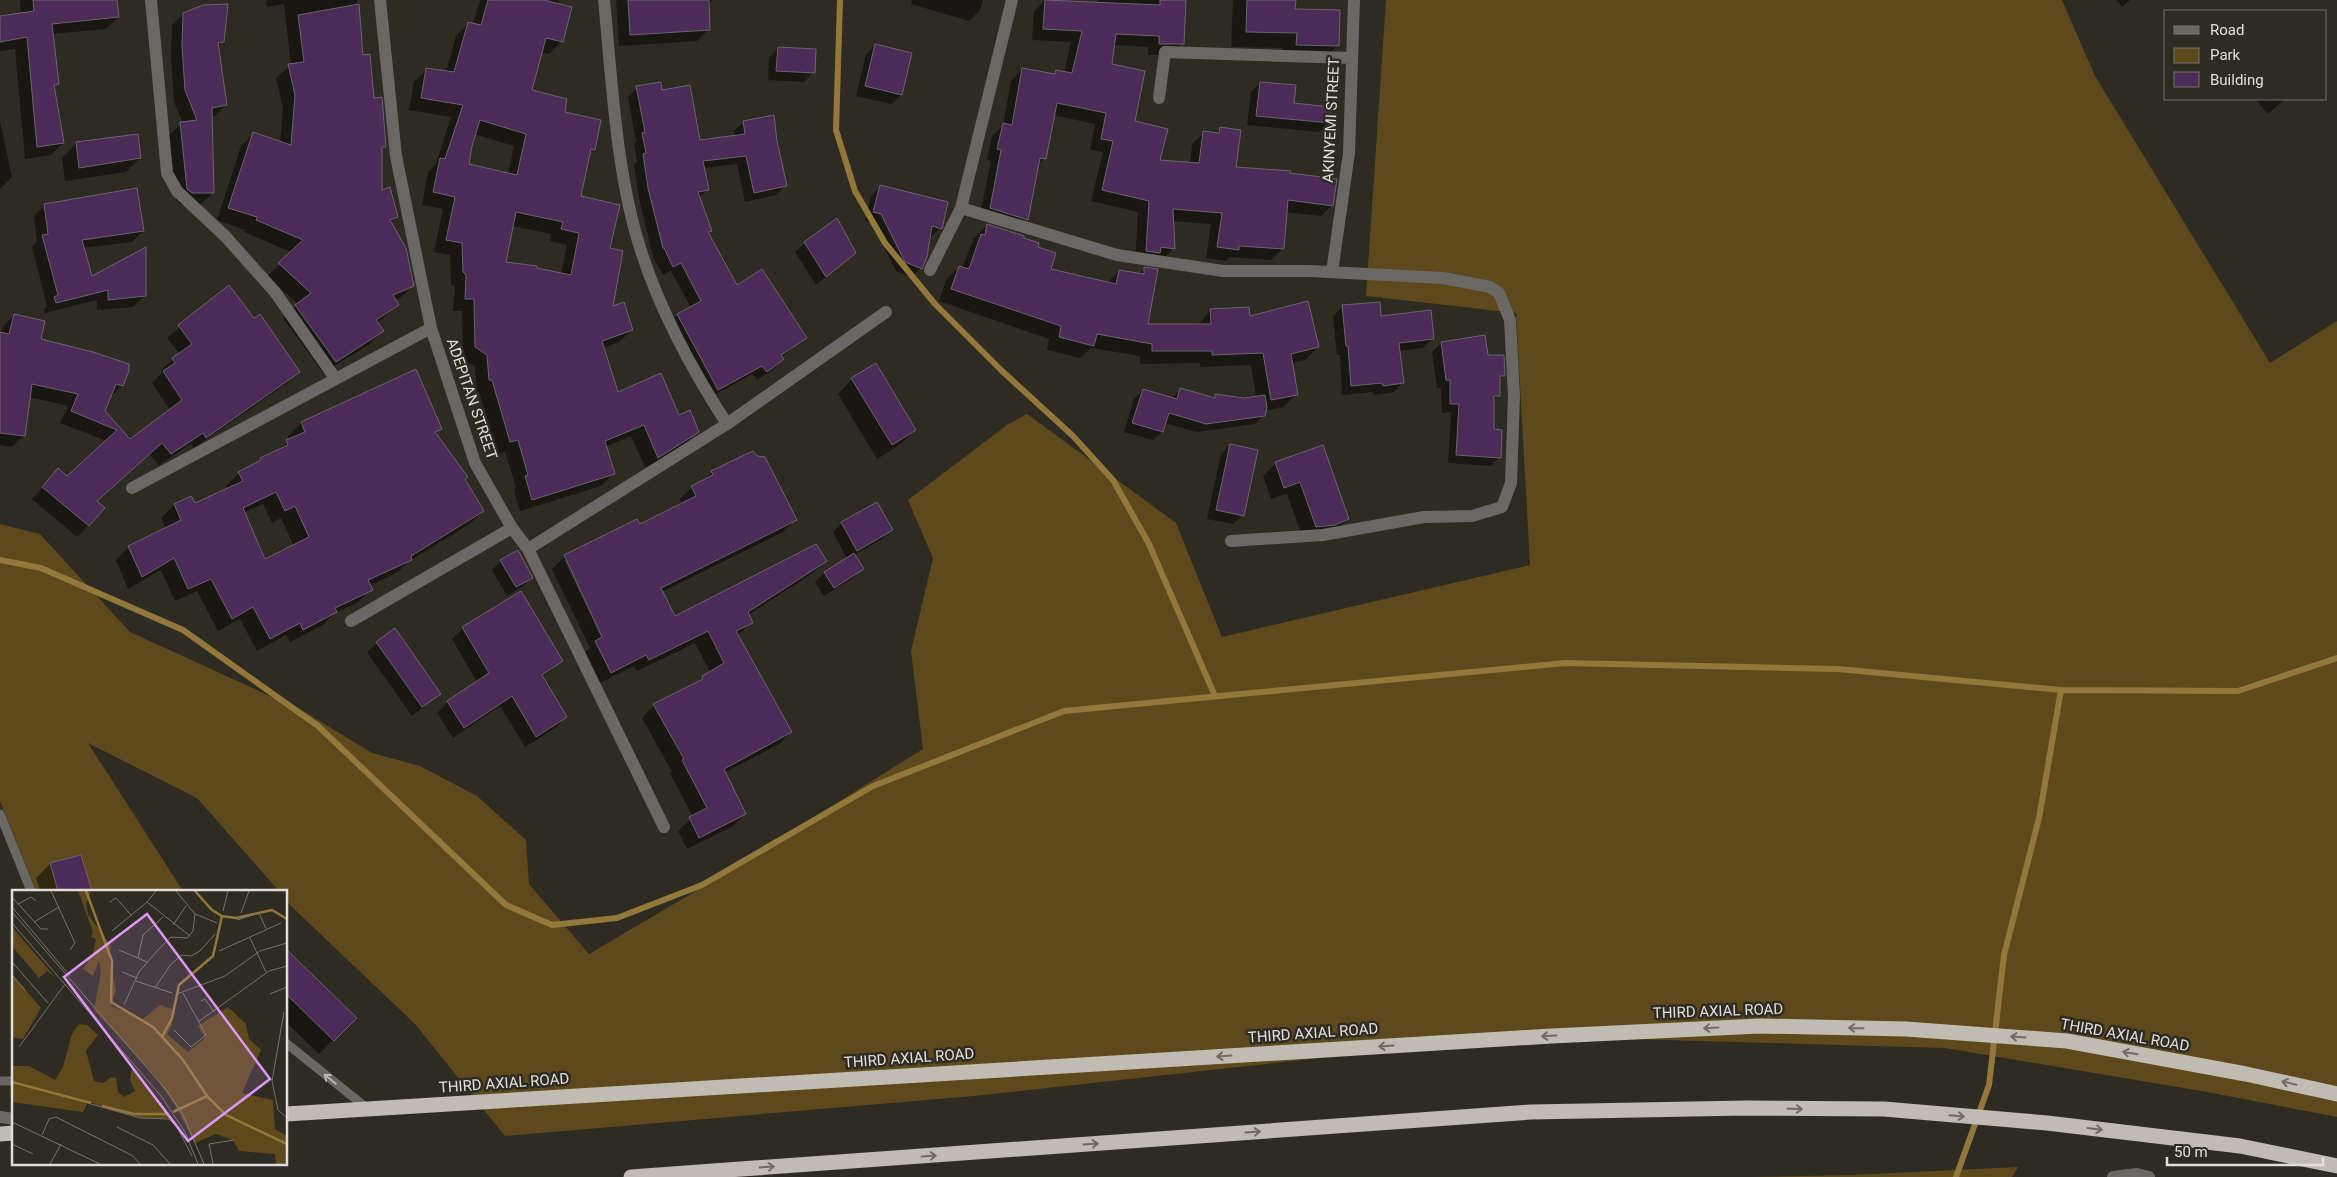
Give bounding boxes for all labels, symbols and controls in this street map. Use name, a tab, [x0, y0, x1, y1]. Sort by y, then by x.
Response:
legend	[2164, 10, 2327, 100]
text: Road	[2210, 21, 2244, 39]
text: Park	[2210, 46, 2241, 64]
street label: AKINYEMI STREET	[1319, 57, 1343, 183]
text: Building	[2210, 71, 2264, 89]
street label: ADEPITAN STREET	[443, 336, 501, 462]
inset map	[12, 890, 288, 1164]
street label: THIRD AXIAL ROAD	[1652, 1000, 1784, 1022]
street label: THIRD AXIAL ROAD	[2059, 1015, 2191, 1055]
street label: THIRD AXIAL ROAD	[1247, 1019, 1379, 1047]
one-way arrow	[1848, 1023, 1864, 1033]
one-way arrow	[1703, 1024, 1719, 1033]
one-way arrow	[1541, 1031, 1557, 1040]
one-way arrow	[2011, 1033, 2027, 1042]
one-way arrow	[1379, 1041, 1395, 1050]
street label: THIRD AXIAL ROAD	[843, 1044, 975, 1072]
one-way arrow	[2122, 1047, 2138, 1057]
one-way arrow	[1216, 1051, 1232, 1061]
street label: THIRD AXIAL ROAD	[438, 1069, 570, 1097]
one-way arrow	[324, 1073, 337, 1084]
one-way arrow	[2282, 1078, 2298, 1087]
one-way arrow	[1787, 1104, 1803, 1113]
one-way arrow	[1949, 1111, 1965, 1120]
one-way arrow	[2087, 1124, 2103, 1134]
one-way arrow	[1245, 1128, 1261, 1137]
scale bar	[2167, 1134, 2323, 1166]
one-way arrow	[1083, 1139, 1099, 1148]
text: 50 m	[2174, 1143, 2208, 1161]
one-way arrow	[920, 1151, 936, 1160]
one-way arrow	[758, 1163, 774, 1172]

